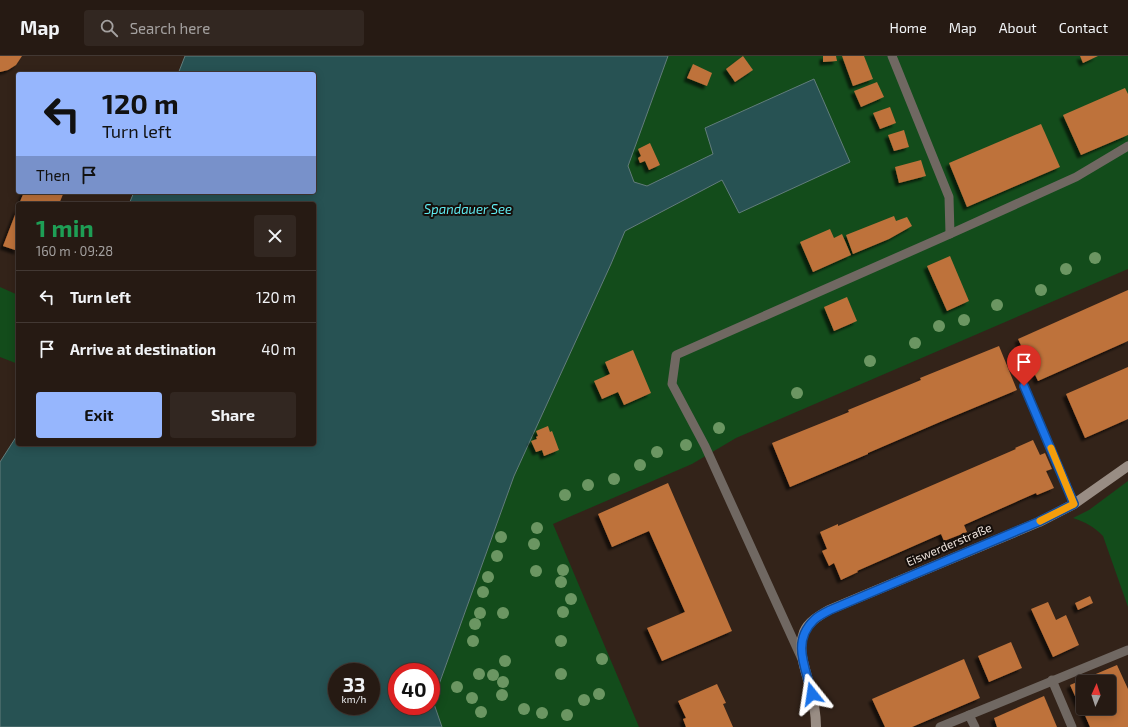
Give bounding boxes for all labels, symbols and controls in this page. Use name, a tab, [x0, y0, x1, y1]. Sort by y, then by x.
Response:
search box	[84, 10, 364, 46]
text: Map	[20, 16, 60, 39]
icon: search	[98, 17, 120, 39]
text: Search here	[130, 19, 210, 37]
text: Home	[890, 19, 927, 36]
text: Map	[949, 19, 977, 36]
text: About	[999, 19, 1037, 36]
text: Contact	[1059, 19, 1108, 36]
text: 120 m	[102, 86, 179, 120]
icon: left	[36, 88, 88, 140]
text: Turn left	[102, 120, 172, 142]
icon: arrive	[78, 164, 100, 186]
text: Then	[36, 166, 70, 184]
water label: Spandauer See	[424, 201, 512, 217]
text: 1 min	[36, 213, 94, 242]
button: close	[254, 215, 296, 257]
text: 160 m · 09:28	[36, 243, 113, 259]
icon: left	[36, 286, 58, 308]
text: Turn left	[70, 288, 131, 306]
text: 120 m	[256, 288, 296, 306]
icon: arrive	[36, 338, 58, 360]
text: Arrive at destination	[70, 340, 216, 358]
text: 40 m	[261, 340, 296, 358]
pin	[1007, 345, 1041, 386]
icon: arrive	[1013, 351, 1035, 373]
button: Exit	[36, 392, 162, 438]
button: Share	[170, 392, 296, 438]
street label: Eiswerderstraße	[904, 520, 993, 568]
speed limit sign: 40	[388, 663, 440, 715]
text: 33	[343, 672, 365, 696]
position arrow	[791, 673, 833, 715]
north arrow	[1076, 675, 1116, 715]
map controls	[1076, 675, 1116, 715]
text: km/h	[342, 693, 366, 705]

